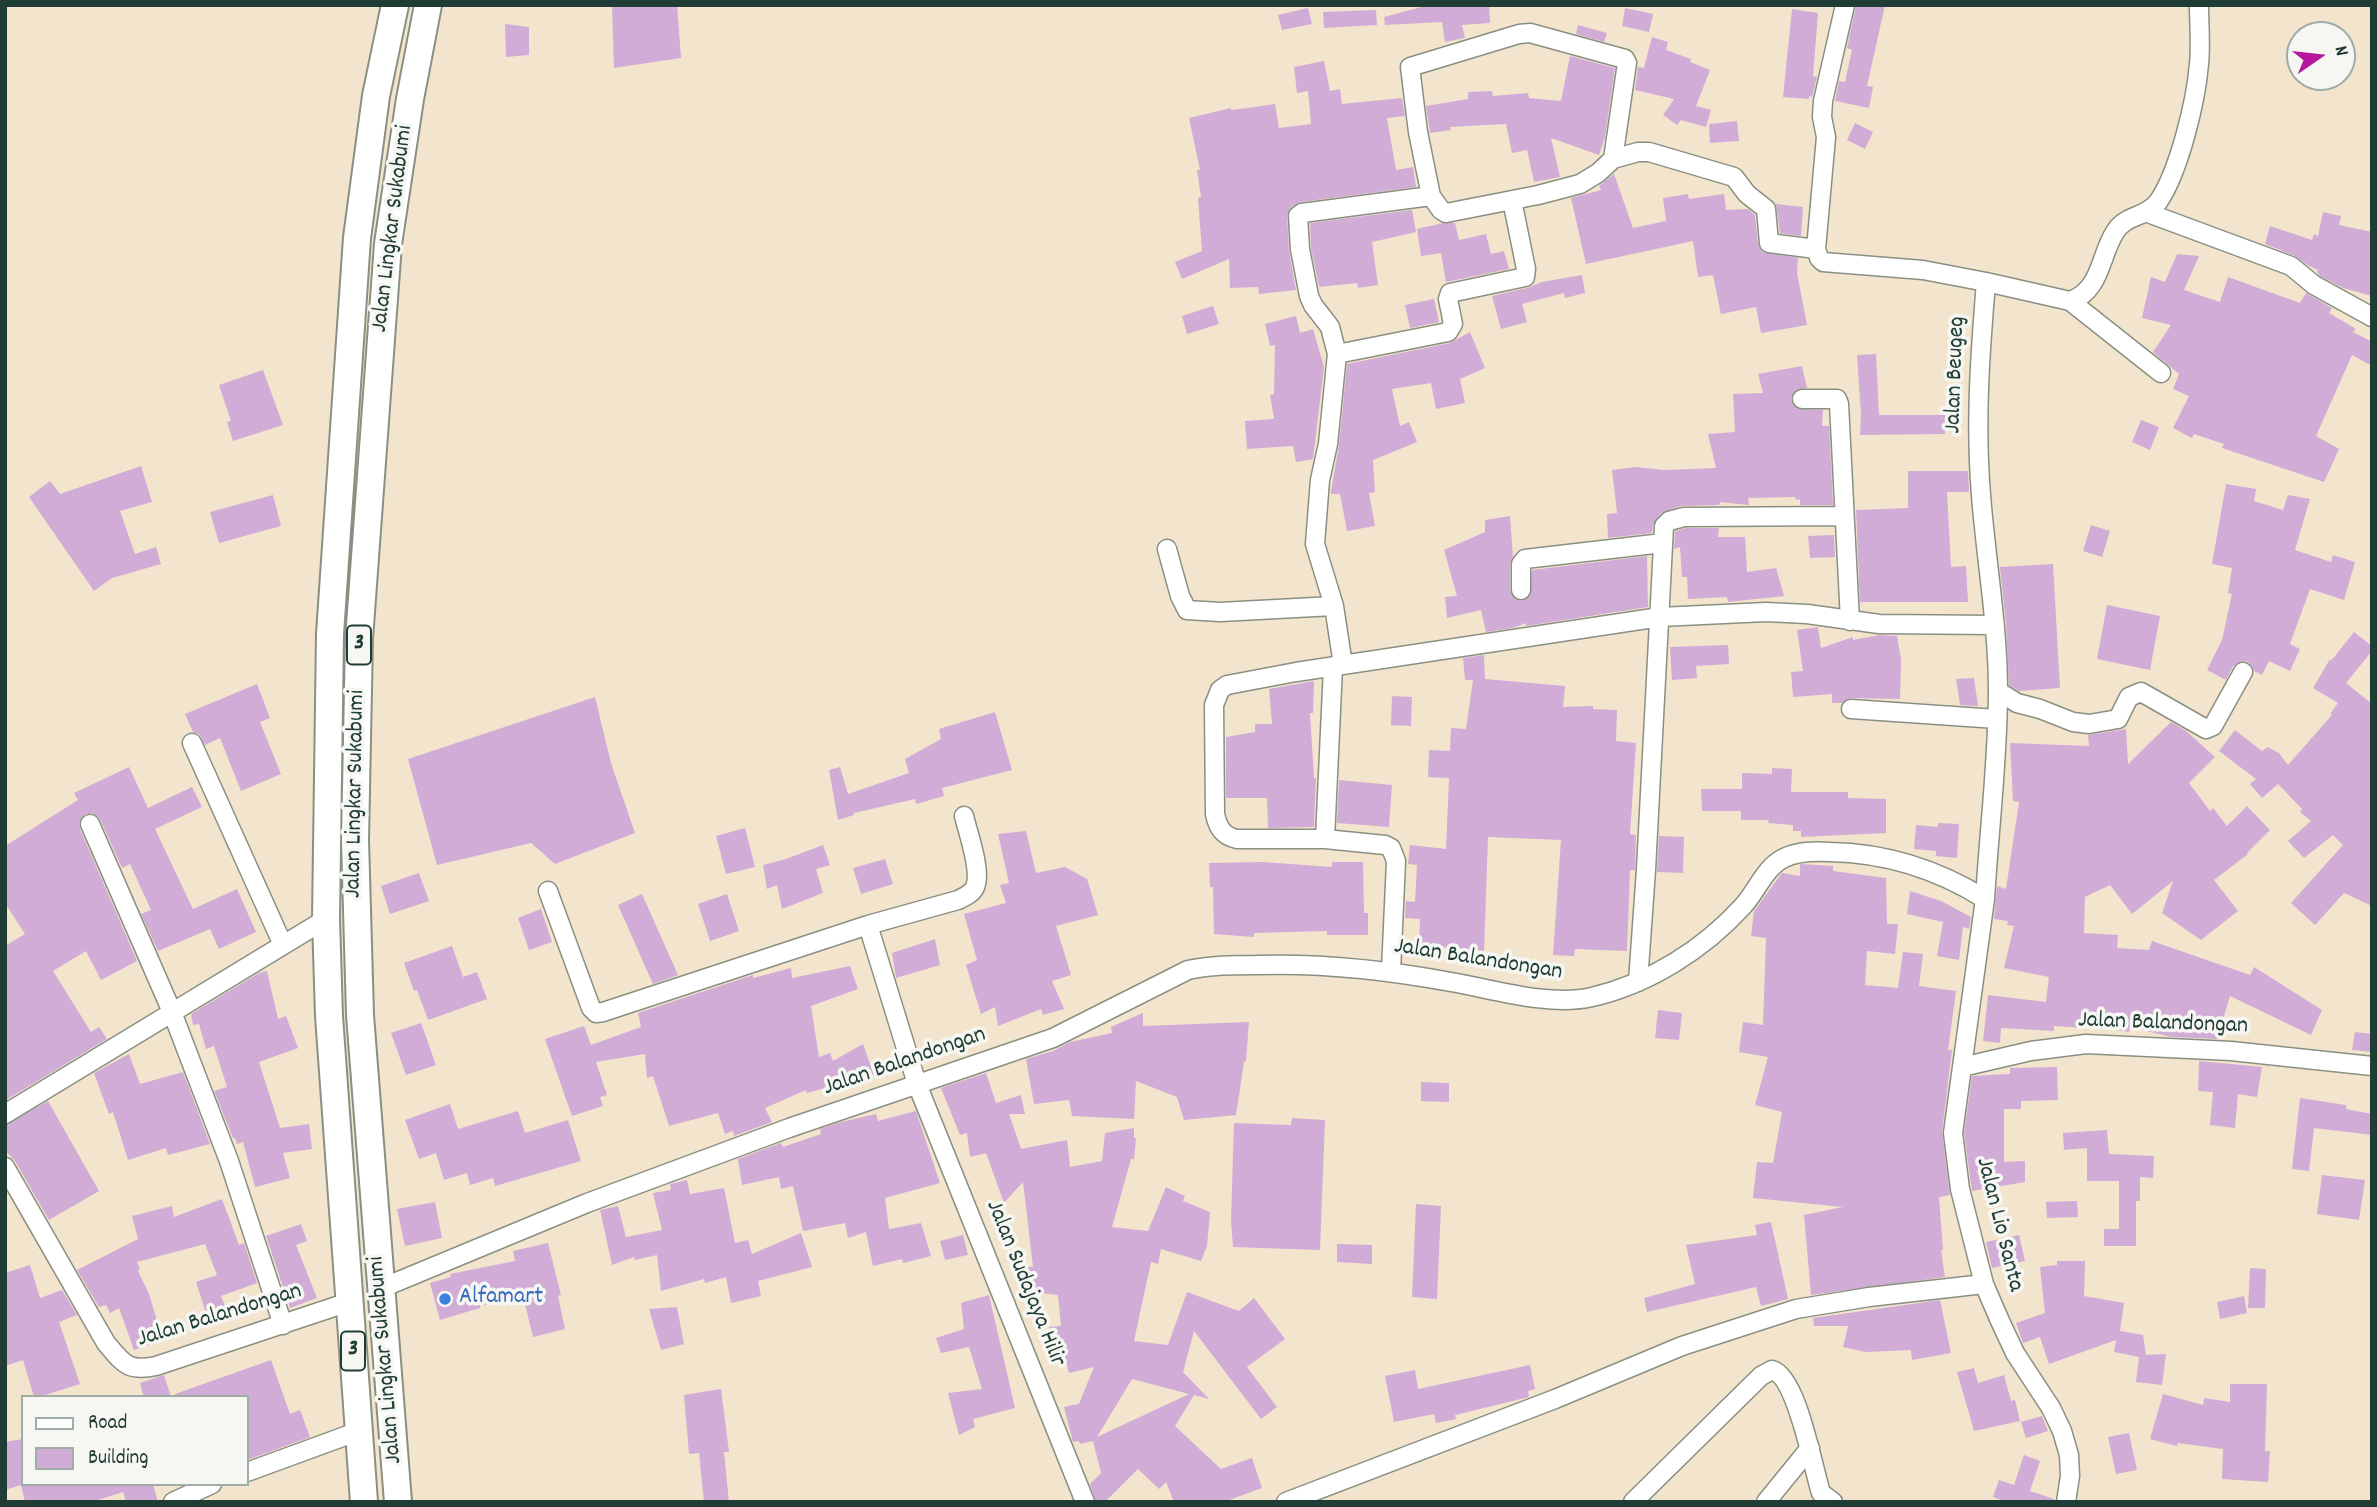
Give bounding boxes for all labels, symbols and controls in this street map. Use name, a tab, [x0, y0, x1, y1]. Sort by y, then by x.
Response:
north arrow	[2286, 21, 2356, 91]
text: N	[2326, 43, 2354, 59]
street label: Jalan Lingkar Sukabumi	[367, 124, 421, 334]
street label: Jalan Beugeg	[1941, 316, 1973, 434]
road number: 3	[347, 625, 371, 664]
street label: Jalan Lingkar Sukabumi	[341, 690, 373, 898]
street label: Jalan Balandongan	[1392, 933, 1564, 989]
street label: Jalan Balandongan	[2077, 1008, 2249, 1042]
street label: Jalan Balandongan	[820, 1022, 990, 1104]
street label: Jalan Lio Santa	[1967, 1155, 2029, 1295]
street label: Jalan Sudajaya Hilir	[978, 1197, 1070, 1371]
street label: Jalan Lingkar Sukabumi	[364, 1255, 410, 1465]
street label: Jalan Balandongan	[134, 1278, 306, 1356]
place label: Alfamart	[459, 1285, 543, 1313]
marker: Alfamart	[437, 1291, 453, 1307]
road number: 3	[341, 1332, 365, 1370]
legend	[21, 1395, 248, 1486]
text: Road	[88, 1409, 127, 1439]
text: Building	[88, 1444, 148, 1474]

